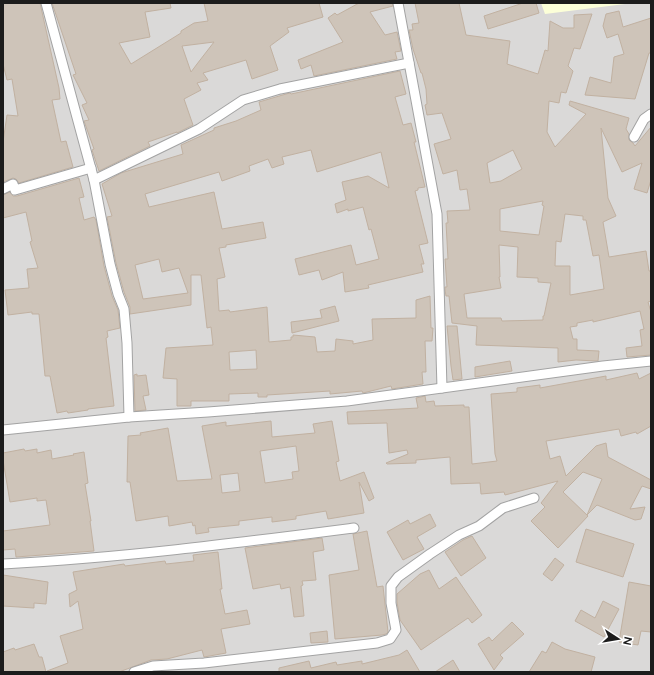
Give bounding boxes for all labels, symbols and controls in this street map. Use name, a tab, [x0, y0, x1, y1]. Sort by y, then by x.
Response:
north arrow	[598, 619, 638, 659]
text: N	[620, 635, 635, 646]

